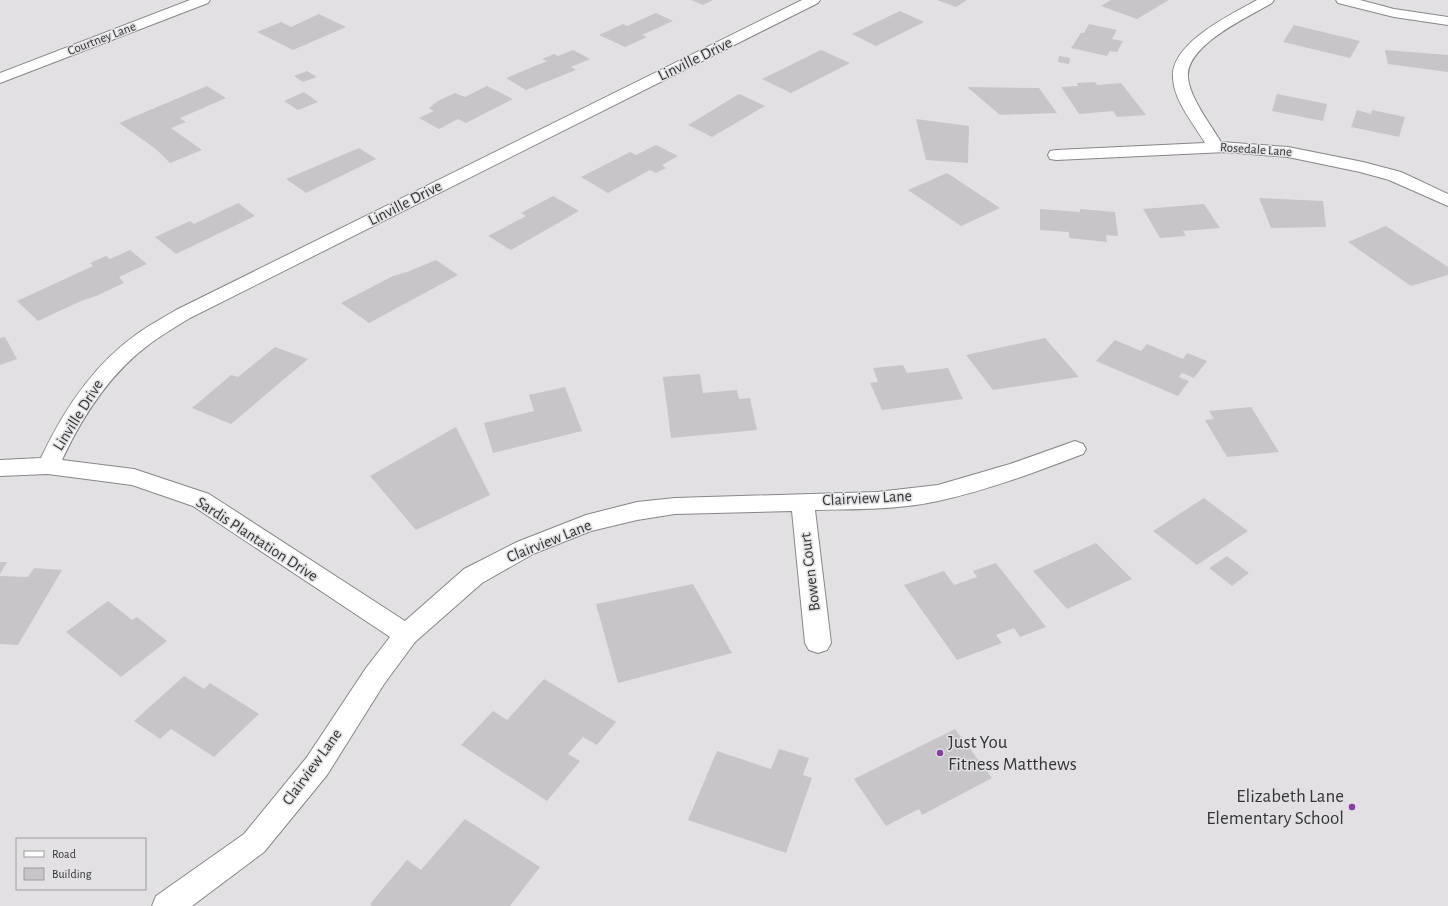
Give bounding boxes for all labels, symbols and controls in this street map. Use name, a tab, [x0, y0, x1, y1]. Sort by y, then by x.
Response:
street label: Courtney Lane	[66, 20, 138, 58]
street label: Linville Drive	[655, 34, 735, 84]
street label: Rosedale Lane	[1220, 141, 1292, 159]
street label: Linville Drive	[366, 178, 444, 228]
street label: Linville Drive	[50, 377, 106, 453]
street label: Clairview Lane	[822, 488, 912, 508]
street label: Sardis Plantation Drive	[193, 494, 321, 584]
street label: Clairview Lane	[504, 517, 594, 565]
street label: Bowen Court	[797, 532, 823, 612]
street label: Clairview Lane	[279, 726, 345, 808]
place label: Just You Fitness Matthews	[948, 733, 1077, 774]
marker: Just You Fitness Matthews	[935, 748, 945, 758]
place label: Elizabeth Lane Elementary School	[1206, 787, 1344, 828]
marker: Elizabeth Lane Elementary School	[1347, 802, 1357, 812]
legend	[16, 838, 146, 890]
text: Road	[52, 848, 76, 860]
text: Building	[52, 868, 92, 880]

